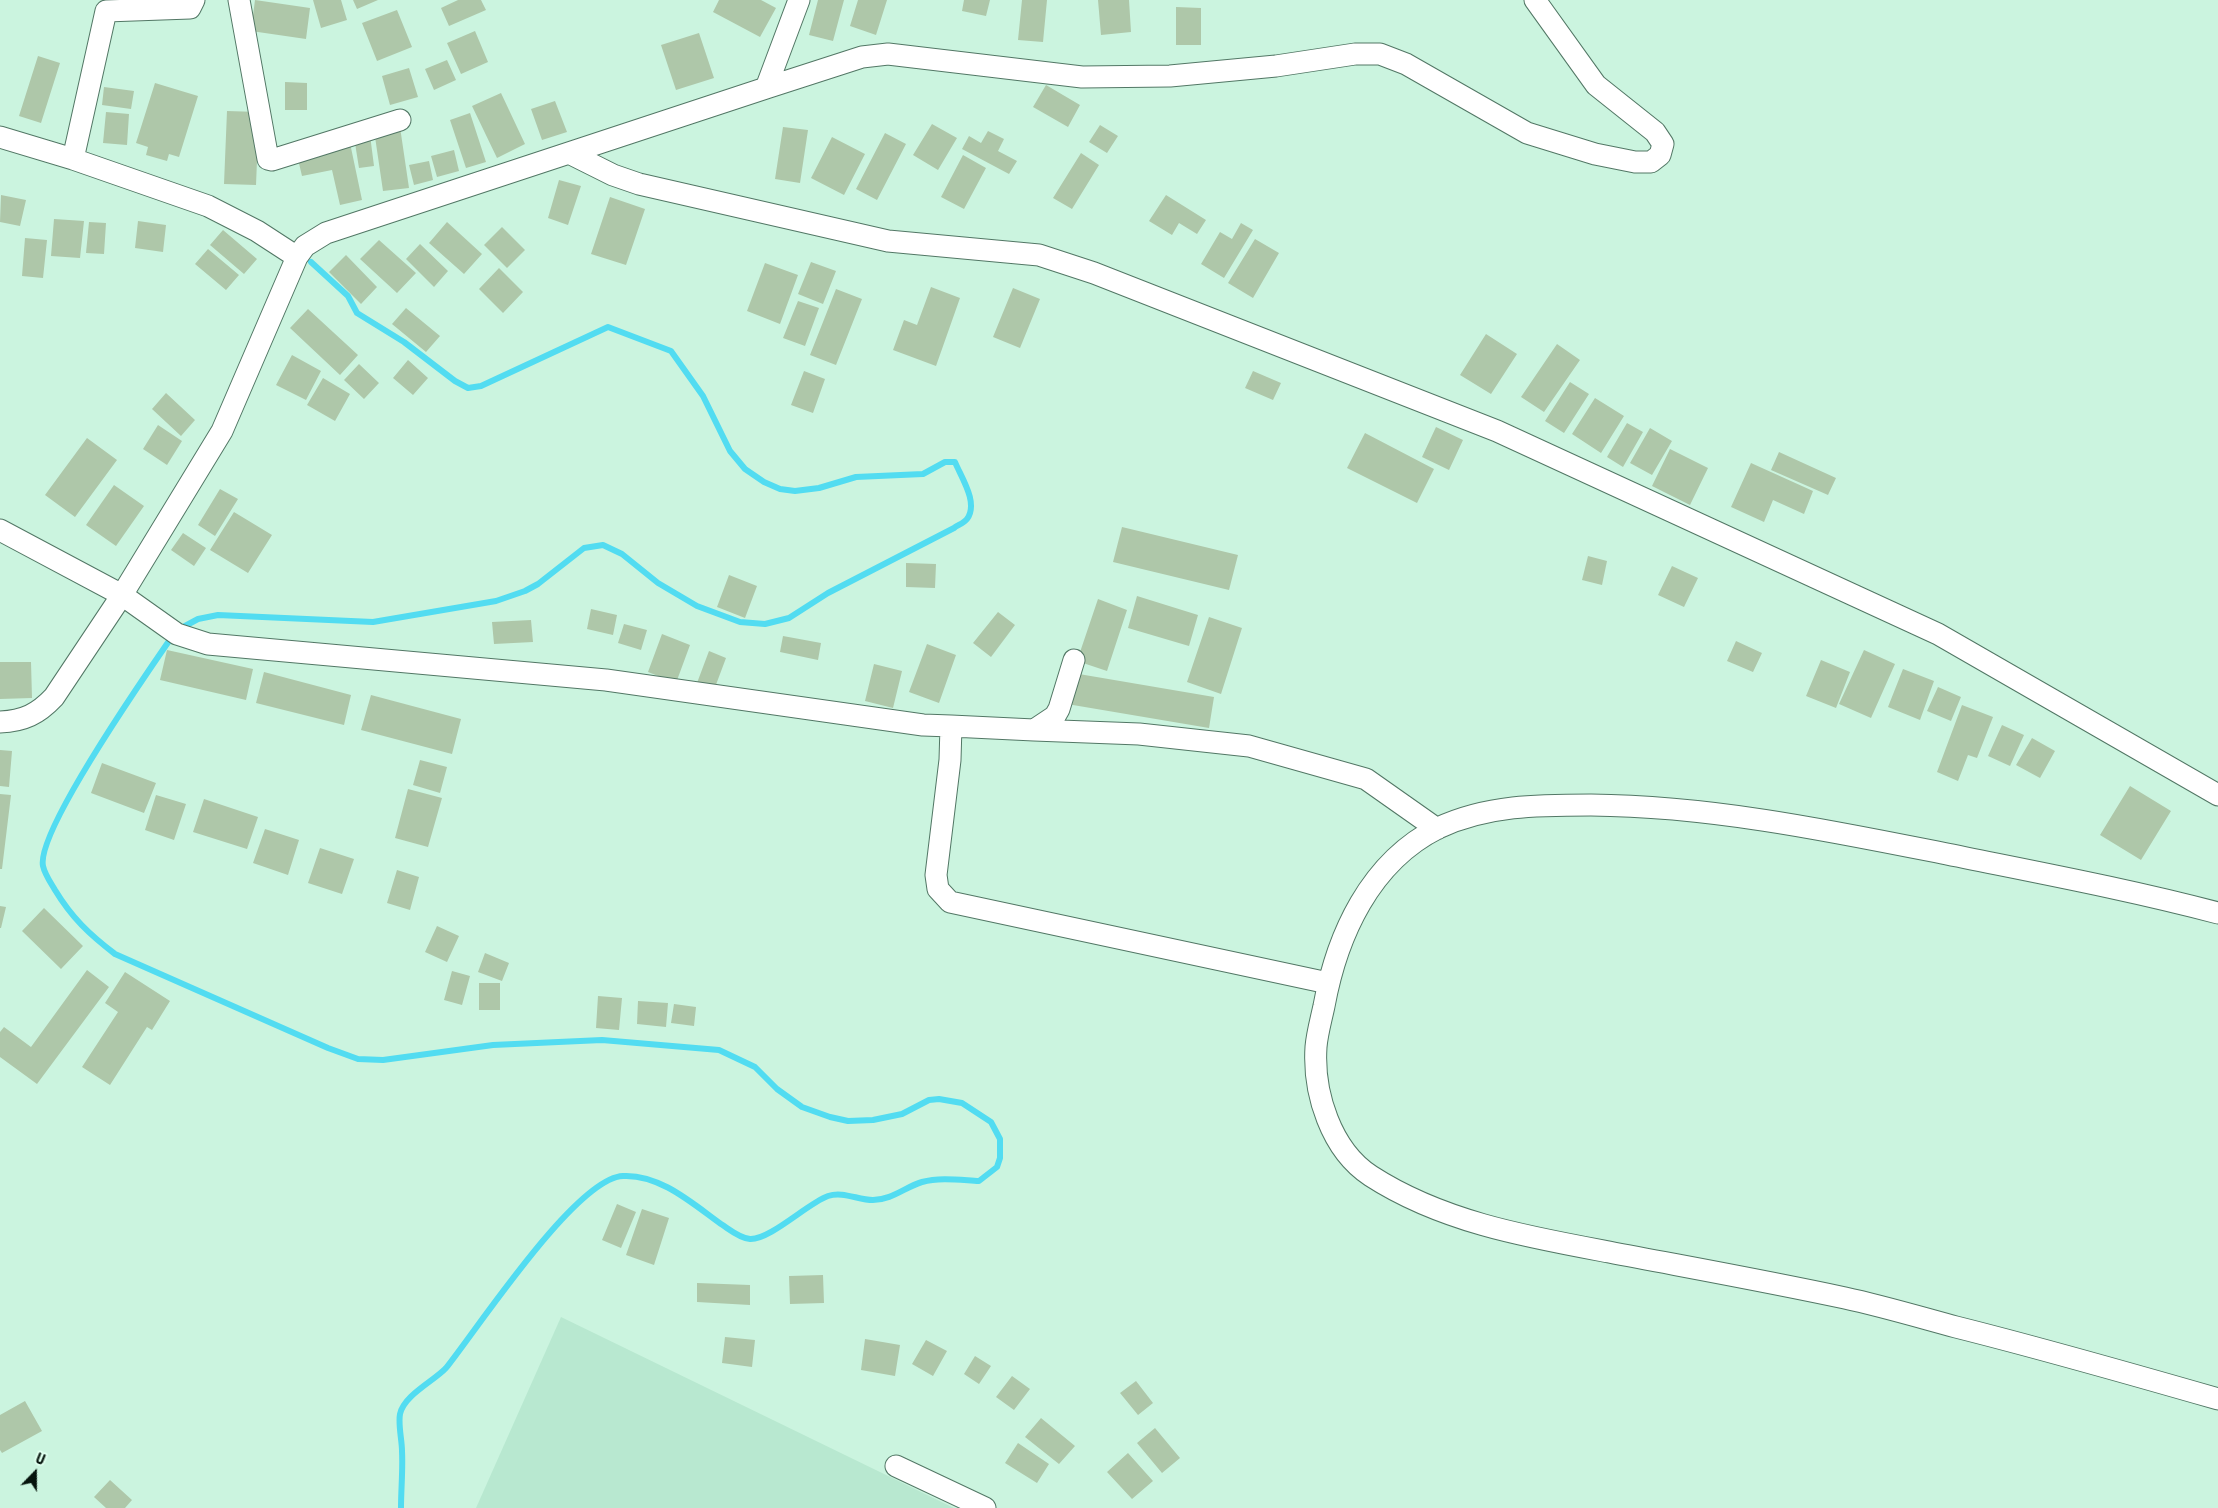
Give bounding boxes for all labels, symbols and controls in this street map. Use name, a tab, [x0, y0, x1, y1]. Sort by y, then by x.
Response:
north arrow	[10, 1448, 60, 1498]
text: U	[34, 1450, 47, 1468]

